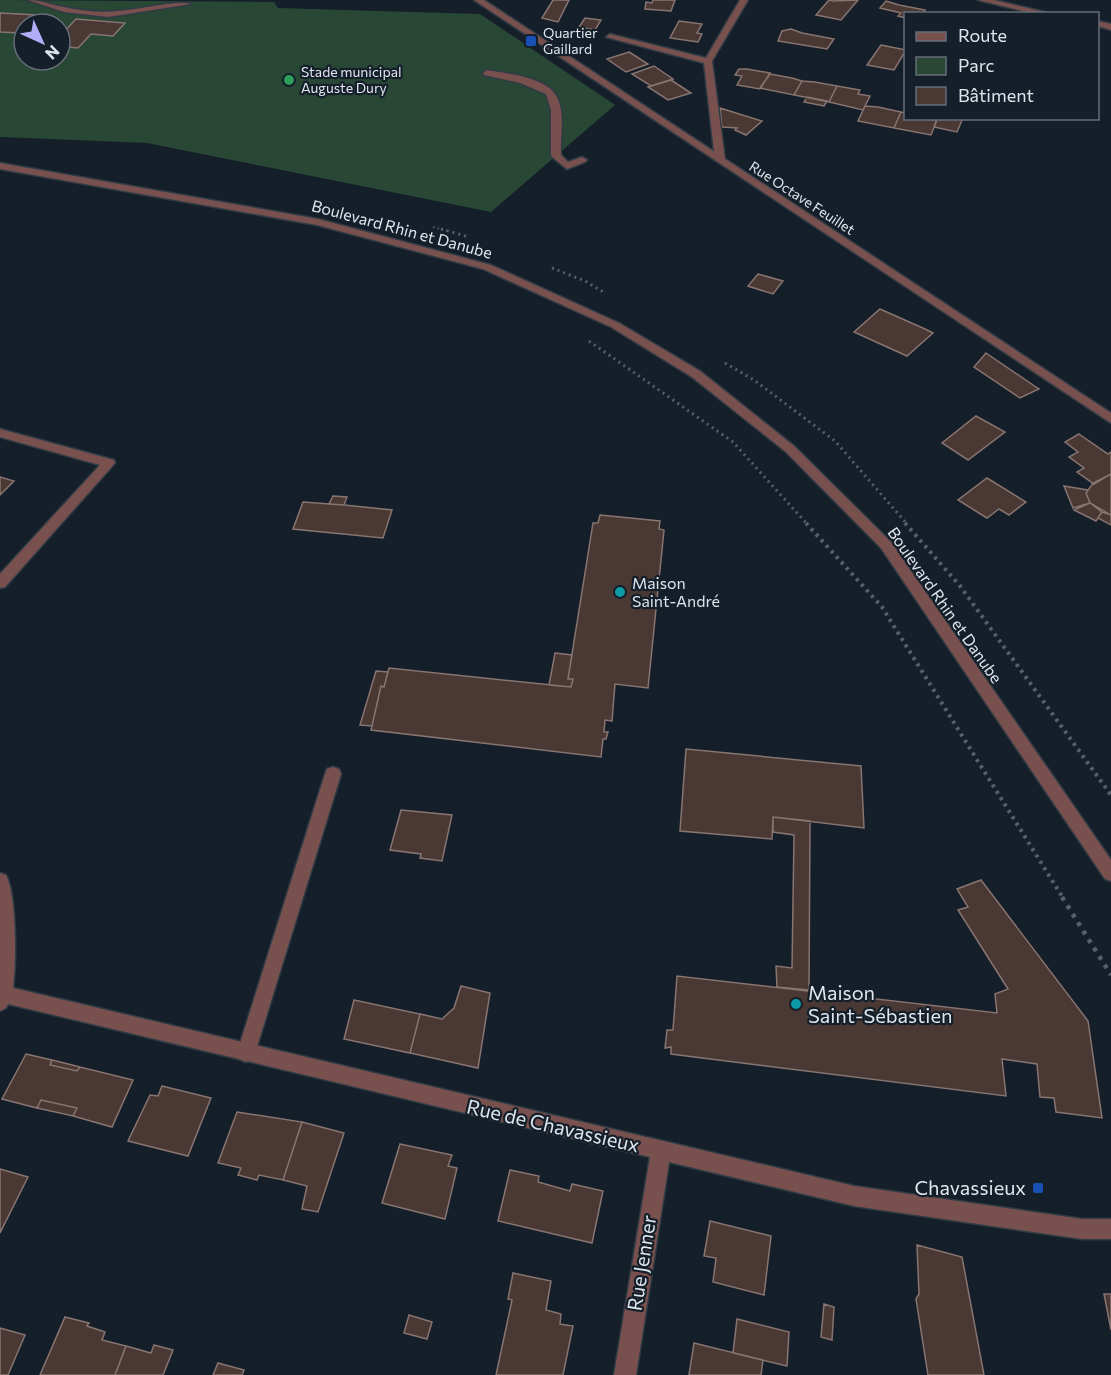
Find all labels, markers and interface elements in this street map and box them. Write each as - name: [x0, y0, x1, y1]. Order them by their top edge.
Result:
- north arrow: [12, 12, 72, 72]
- legend: [904, 12, 1099, 120]
- place label: Quartier Gaillard: [543, 24, 598, 57]
- text: Route: [958, 24, 1007, 46]
- marker: Quartier Gaillard: [524, 34, 538, 48]
- text: N: [42, 42, 64, 64]
- text: Parc: [958, 54, 995, 76]
- place label: Stade municipal Auguste Dury: [301, 63, 402, 96]
- marker: Stade municipal Auguste Dury: [282, 73, 296, 87]
- text: Bâtiment: [958, 84, 1034, 106]
- street label: Rue Octave Feuillet: [746, 157, 858, 238]
- street label: Boulevard Rhin et Danube: [310, 195, 495, 262]
- street label: Boulevard Rhin et Danube: [884, 523, 1007, 686]
- place label: Maison Saint-André: [632, 573, 720, 610]
- marker: Maison Saint-André: [613, 585, 627, 599]
- place label: Maison Saint-Sébastien: [808, 980, 952, 1027]
- marker: Maison Saint-Sébastien: [789, 997, 803, 1011]
- street label: Rue de Chavassieux: [465, 1093, 642, 1157]
- place label: Chavassieux: [914, 1175, 1026, 1199]
- marker: Chavassieux: [1031, 1181, 1045, 1195]
- street label: Rue Jenner: [622, 1213, 660, 1312]

